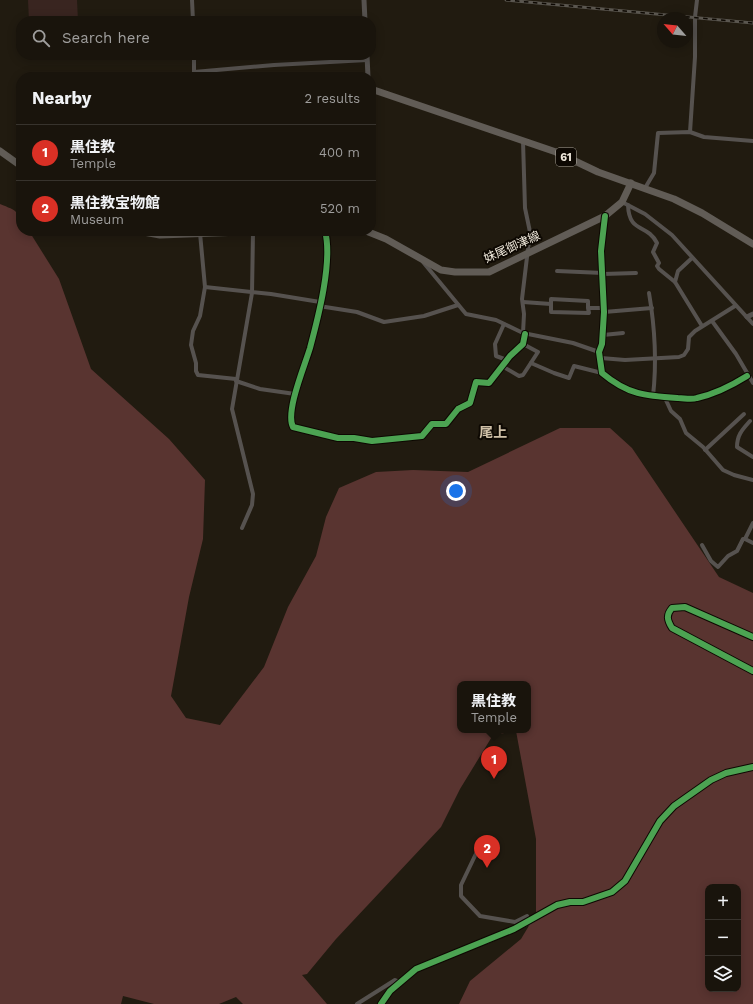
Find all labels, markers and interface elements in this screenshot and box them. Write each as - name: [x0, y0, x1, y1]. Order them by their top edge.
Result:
- north arrow: [657, 12, 693, 48]
- search box: [16, 16, 376, 60]
- icon: search: [30, 27, 52, 49]
- text: Search here: [62, 29, 150, 47]
- text: Nearby: [32, 88, 91, 108]
- text: 2 results: [305, 91, 360, 106]
- text: 黒住教: [70, 138, 115, 156]
- text: 1: [42, 145, 48, 160]
- text: 400 m: [319, 145, 360, 160]
- road number: 61: [556, 148, 576, 166]
- text: Temple: [70, 156, 116, 171]
- text: 黒住教宝物館: [70, 194, 160, 212]
- text: 2: [41, 201, 49, 216]
- text: 520 m: [320, 201, 360, 216]
- text: Museum: [70, 212, 124, 227]
- street label: 妹尾御津線: [482, 228, 542, 266]
- district label: 尾上: [479, 424, 507, 440]
- your location: [446, 481, 466, 501]
- popup: [457, 681, 531, 733]
- text: 黒住教: [471, 692, 516, 710]
- text: Temple: [471, 710, 517, 725]
- pin: 1: [481, 746, 507, 779]
- pin: 2: [474, 835, 500, 868]
- map controls: [705, 884, 741, 992]
- button: +: [705, 884, 741, 920]
- button: −: [705, 920, 741, 956]
- button: layers: [705, 956, 741, 992]

